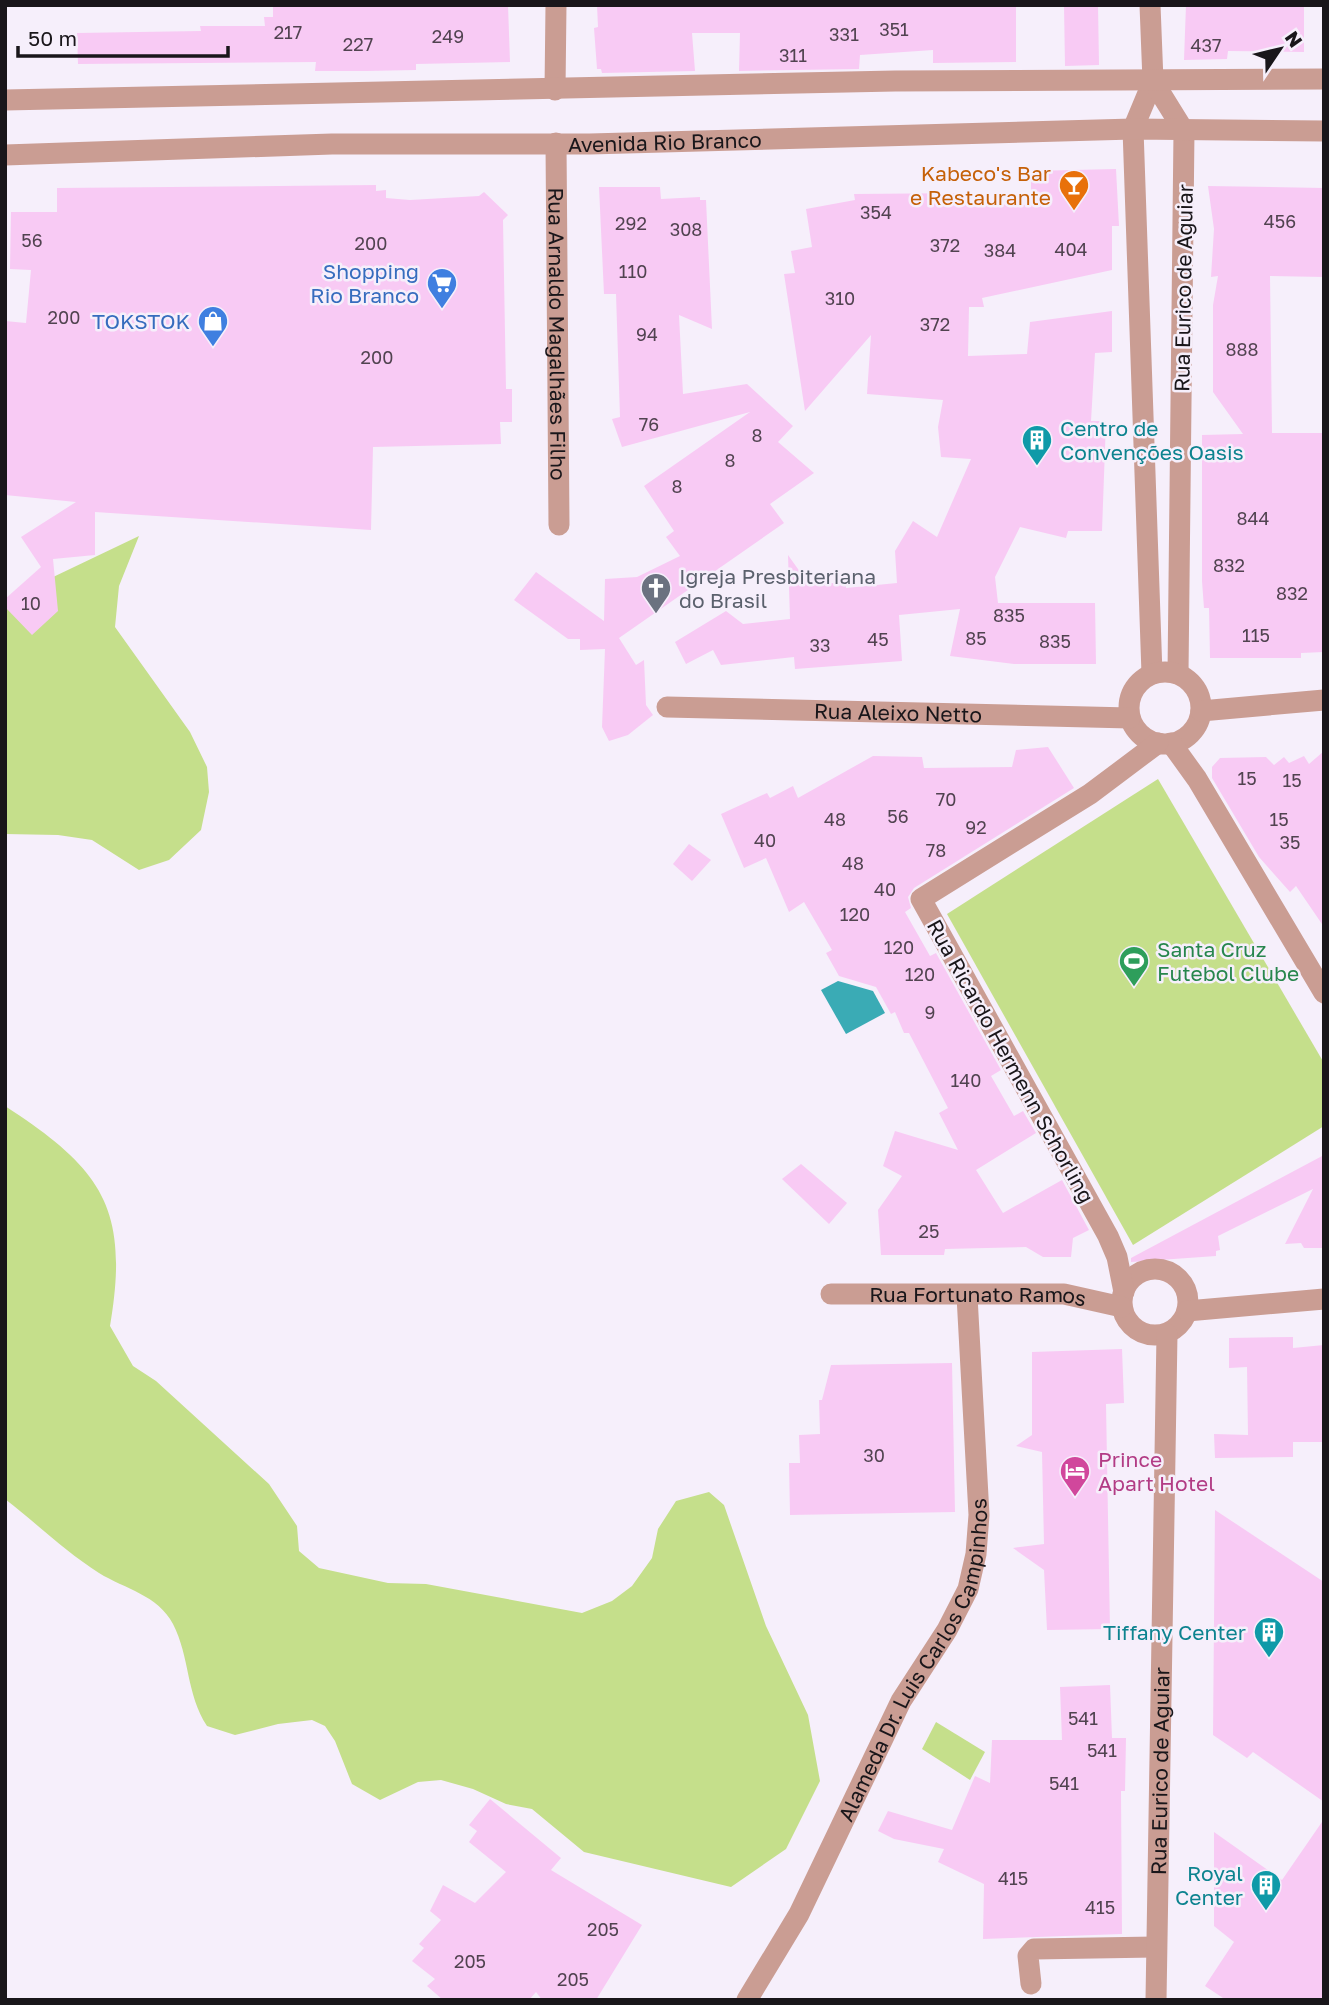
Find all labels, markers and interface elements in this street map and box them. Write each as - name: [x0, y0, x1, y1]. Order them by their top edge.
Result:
- scale bar: [18, 14, 228, 58]
- north arrow: [1245, 14, 1315, 84]
- house number: 351: [879, 18, 909, 40]
- house number: 217: [274, 21, 302, 43]
- house number: 331: [829, 23, 859, 45]
- text: 50 m: [28, 25, 77, 51]
- house number: 249: [432, 25, 464, 47]
- text: N: [1281, 26, 1308, 51]
- house number: 227: [343, 33, 373, 55]
- house number: 437: [1190, 34, 1222, 56]
- house number: 311: [779, 44, 807, 66]
- street label: Avenida Rio Branco: [568, 126, 762, 157]
- place label: Kabeco's Bar e Restaurante: [910, 160, 1051, 210]
- bar icon: Kabeco's Bar e Restaurante: [1057, 168, 1091, 212]
- street label: Rua Eurico de Aguiar: [1168, 184, 1198, 392]
- street label: Rua Arnaldo Magalhães Filho: [543, 187, 572, 481]
- house number: 354: [860, 201, 892, 223]
- house number: 456: [1264, 210, 1296, 232]
- house number: 292: [615, 212, 647, 234]
- house number: 308: [670, 218, 702, 240]
- house number: 56: [21, 229, 43, 251]
- house number: 200: [355, 232, 387, 254]
- house number: 372: [930, 234, 960, 256]
- house number: 404: [1054, 238, 1088, 260]
- house number: 384: [984, 239, 1016, 261]
- place label: Shopping Rio Branco: [310, 258, 419, 308]
- house number: 110: [619, 260, 647, 282]
- supermarket icon: Shopping Rio Branco: [425, 266, 459, 310]
- house number: 310: [825, 287, 855, 309]
- shop icon: TOKSTOK: [196, 304, 230, 348]
- house number: 200: [48, 306, 80, 328]
- place label: TOKSTOK: [92, 308, 190, 334]
- house number: 372: [920, 313, 950, 335]
- house number: 94: [636, 323, 658, 345]
- house number: 888: [1226, 338, 1258, 360]
- house number: 200: [361, 346, 393, 368]
- house number: 76: [639, 413, 659, 435]
- place label: Centro de Convenções Oasis: [1060, 415, 1244, 465]
- building icon: Centro de Convenções Oasis: [1020, 423, 1054, 467]
- house number: 8: [752, 424, 762, 446]
- house number: 8: [725, 449, 735, 471]
- house number: 8: [672, 475, 682, 497]
- house number: 844: [1237, 507, 1269, 529]
- house number: 832: [1213, 554, 1245, 576]
- place label: Igreja Presbiteriana do Brasil: [679, 563, 876, 613]
- church icon: Igreja Presbiteriana do Brasil: [639, 571, 673, 615]
- house number: 832: [1276, 582, 1308, 604]
- house number: 10: [21, 592, 41, 614]
- house number: 835: [993, 604, 1025, 626]
- house number: 115: [1242, 624, 1270, 646]
- house number: 85: [965, 627, 987, 649]
- house number: 45: [867, 628, 889, 650]
- house number: 835: [1039, 630, 1071, 652]
- house number: 33: [809, 634, 831, 656]
- street label: Rua Aleixo Netto: [814, 697, 982, 727]
- house number: 15: [1237, 767, 1257, 789]
- house number: 15: [1282, 769, 1302, 791]
- house number: 70: [936, 788, 956, 810]
- house number: 56: [887, 805, 909, 827]
- house number: 48: [824, 808, 846, 830]
- house number: 15: [1269, 808, 1289, 830]
- house number: 92: [965, 816, 987, 838]
- house number: 40: [754, 829, 776, 851]
- house number: 35: [1280, 831, 1300, 853]
- house number: 78: [926, 839, 946, 861]
- house number: 48: [842, 852, 864, 874]
- house number: 40: [874, 878, 896, 900]
- house number: 120: [840, 903, 870, 925]
- street label: Rua Ricardo Hermenn Schorling: [922, 914, 1100, 1208]
- house number: 120: [884, 936, 914, 958]
- place label: Santa Cruz Futebol Clube: [1157, 936, 1299, 986]
- sports icon: Santa Cruz Futebol Clube: [1117, 944, 1151, 988]
- house number: 120: [905, 963, 935, 985]
- house number: 9: [925, 1001, 935, 1023]
- house number: 140: [951, 1069, 981, 1091]
- house number: 25: [919, 1220, 939, 1242]
- street label: Rua Fortunato Ramos: [869, 1281, 1089, 1312]
- house number: 30: [863, 1444, 885, 1466]
- place label: Prince Apart Hotel: [1098, 1446, 1215, 1496]
- hotel icon: Prince Apart Hotel: [1058, 1454, 1092, 1498]
- street label: Alameda Dr. Luis Carlos Campinhos: [832, 1498, 992, 1825]
- building icon: Tiffany Center: [1252, 1615, 1286, 1659]
- place label: Tiffany Center: [1103, 1619, 1246, 1645]
- street label: Rua Eurico de Aguiar: [1145, 1667, 1174, 1875]
- house number: 541: [1068, 1707, 1098, 1729]
- house number: 541: [1087, 1739, 1117, 1761]
- house number: 541: [1049, 1772, 1079, 1794]
- place label: Royal Center: [1175, 1860, 1243, 1910]
- house number: 415: [998, 1867, 1028, 1889]
- building icon: Royal Center: [1249, 1868, 1283, 1912]
- house number: 415: [1085, 1896, 1115, 1918]
- house number: 205: [587, 1918, 619, 1940]
- house number: 205: [454, 1950, 486, 1972]
- house number: 205: [557, 1968, 589, 1990]

